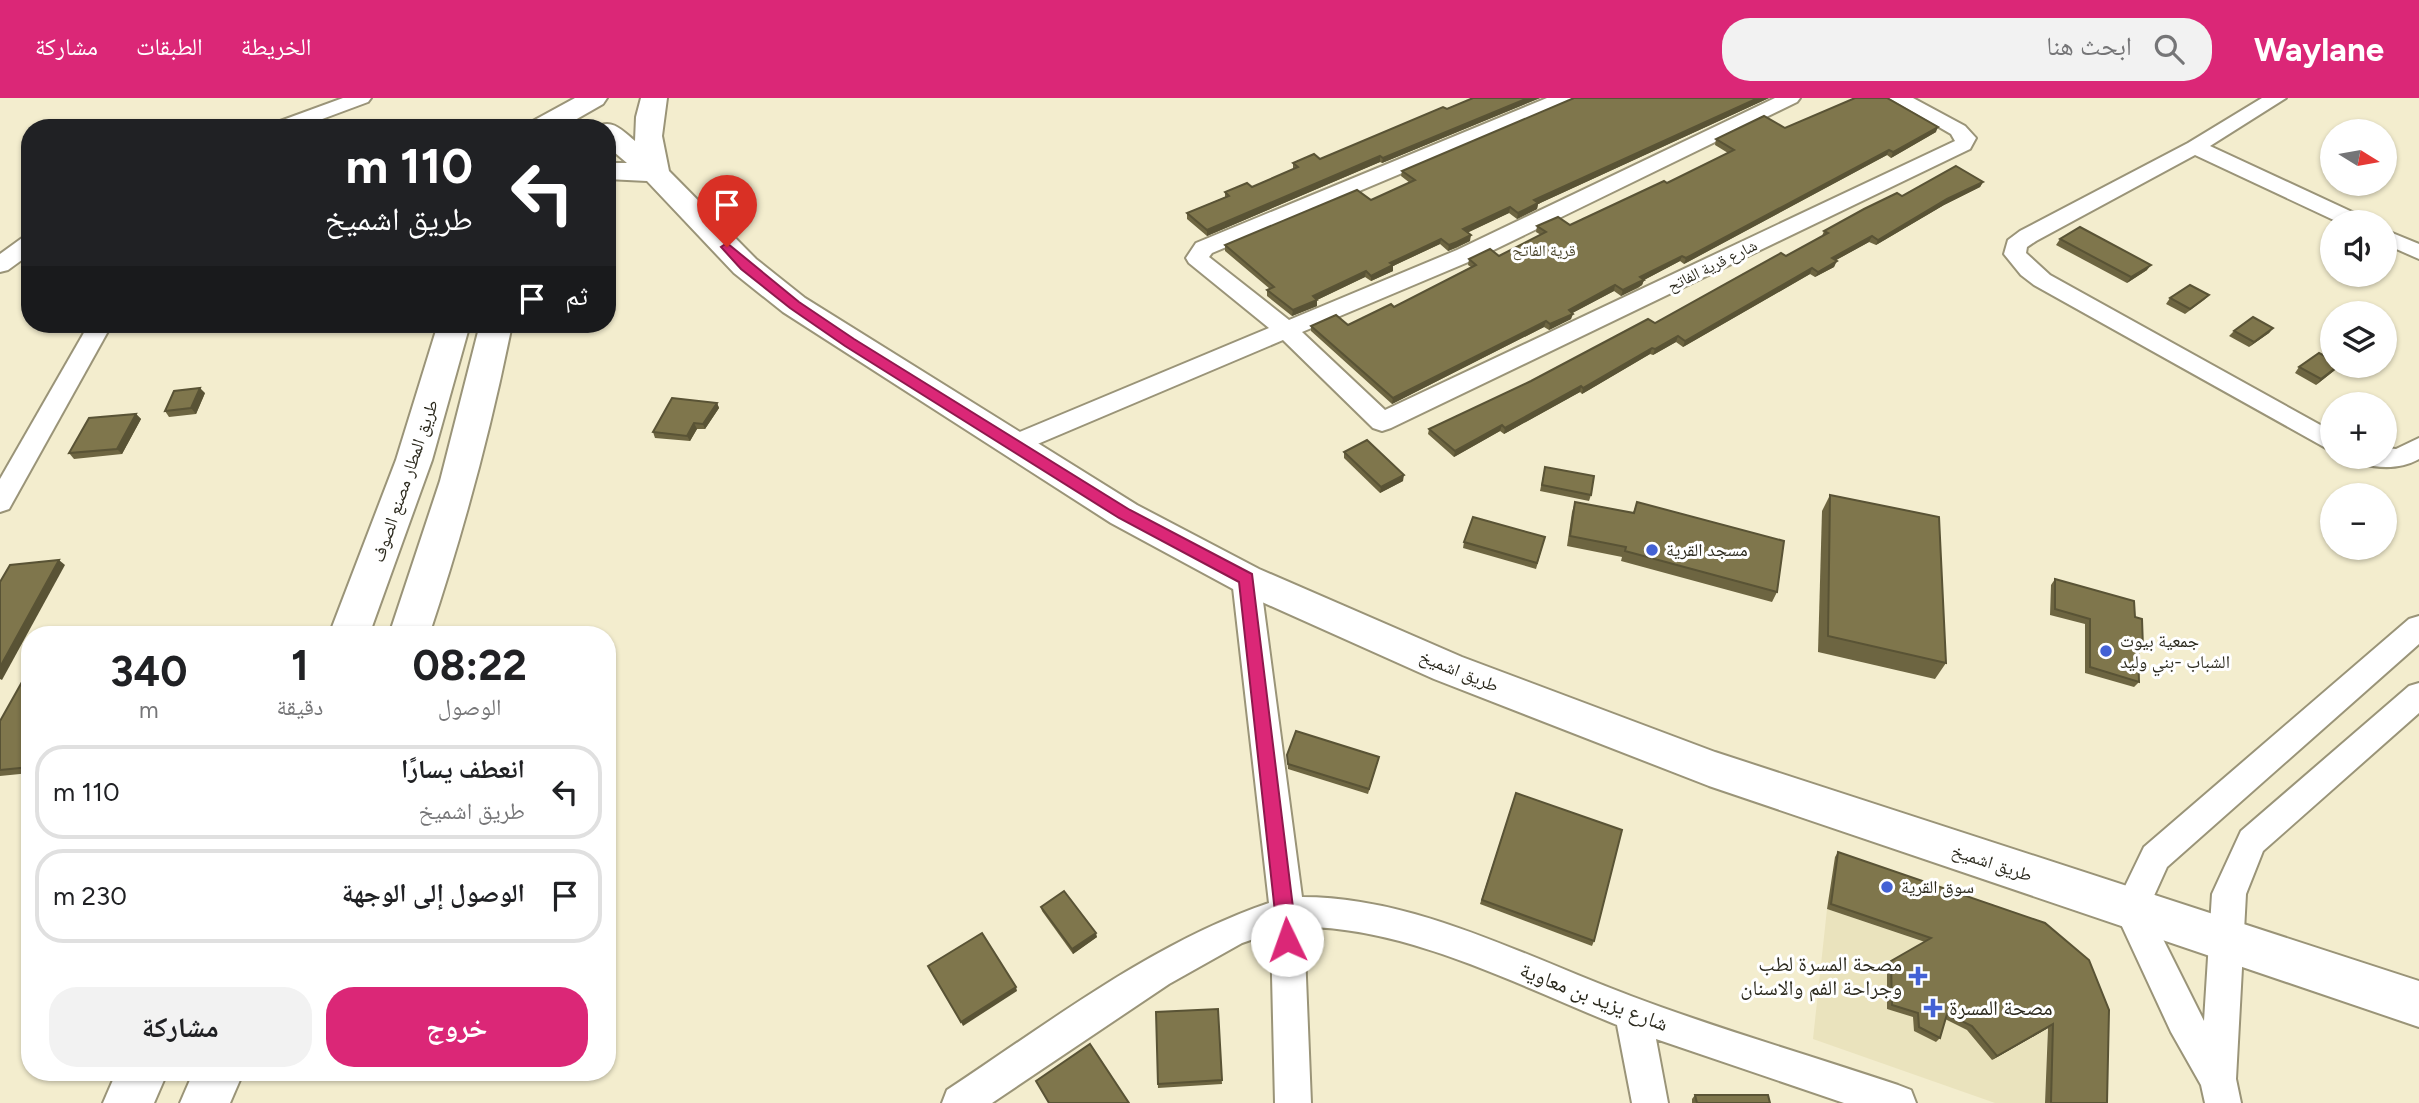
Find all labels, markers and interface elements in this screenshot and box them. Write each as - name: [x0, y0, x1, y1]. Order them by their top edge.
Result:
- search box: [1722, 18, 2212, 81]
- text: ابحث هنا: [2046, 30, 2132, 62]
- icon: search: [2150, 30, 2188, 68]
- text: Waylane: [2254, 30, 2384, 69]
- text: مشاركة: [35, 32, 98, 61]
- text: الطبقات: [136, 32, 203, 61]
- text: الخريطة: [241, 32, 311, 61]
- north arrow: [2320, 119, 2398, 196]
- map controls: [2320, 119, 2397, 560]
- text: 110 m: [345, 136, 473, 195]
- icon: left: [497, 147, 588, 238]
- pin: [697, 175, 757, 247]
- icon: arrive: [708, 186, 746, 224]
- text: طريق اشميخ: [325, 200, 473, 238]
- button: sound: [2320, 210, 2397, 287]
- street label: شارع قرية الفاتح: [1664, 235, 1761, 296]
- district label: قرية الفاتح: [1512, 241, 1576, 261]
- icon: arrive: [513, 280, 551, 318]
- text: ثم: [565, 280, 588, 312]
- button: layers: [2320, 301, 2397, 378]
- button: +: [2320, 392, 2397, 469]
- street label: طريق المطار مصنع الصوف: [367, 397, 444, 565]
- button: −: [2320, 483, 2397, 560]
- place label: مسجد القرية: [1666, 539, 1748, 561]
- marker: مسجد القرية: [1644, 542, 1660, 558]
- place label: جمعية بيوت الشباب -بني وليد: [2120, 630, 2230, 677]
- text: 1: [291, 640, 309, 691]
- text: 08:22: [413, 640, 527, 691]
- marker: جمعية بيوت الشباب -بني وليد: [2098, 643, 2114, 659]
- street label: طريق اشميخ: [1416, 645, 1502, 698]
- text: 340: [110, 646, 187, 697]
- text: دقيقة: [277, 693, 323, 721]
- text: الوصول: [438, 693, 502, 721]
- text: m: [139, 696, 159, 724]
- text: انعطف يسارًا: [401, 753, 525, 785]
- icon: left: [546, 773, 584, 811]
- text: 110 m: [53, 776, 120, 808]
- text: طريق اشميخ: [418, 797, 525, 825]
- street label: طريق اشميخ: [1949, 840, 2035, 887]
- place label: سوق القرية: [1901, 876, 1974, 898]
- text: الوصول إلى الوجهة: [342, 877, 525, 909]
- icon: arrive: [546, 877, 584, 915]
- marker: سوق القرية: [1879, 879, 1895, 895]
- text: 230 m: [53, 880, 127, 912]
- position arrow: [1250, 903, 1324, 977]
- place label: مصحة المسرة لطب وجراحة الفم والاسنان: [1740, 951, 1902, 1002]
- street label: شارع يزيد بن معاوية: [1516, 957, 1672, 1037]
- marker: مصحة المسرة لطب وجراحة الفم والاسنان: [1908, 966, 1928, 986]
- button: مشاركة: [49, 987, 312, 1067]
- button: خروج: [326, 987, 588, 1067]
- place label: مصحة المسرة: [1949, 995, 2053, 1020]
- marker: مصحة المسرة: [1923, 998, 1943, 1018]

